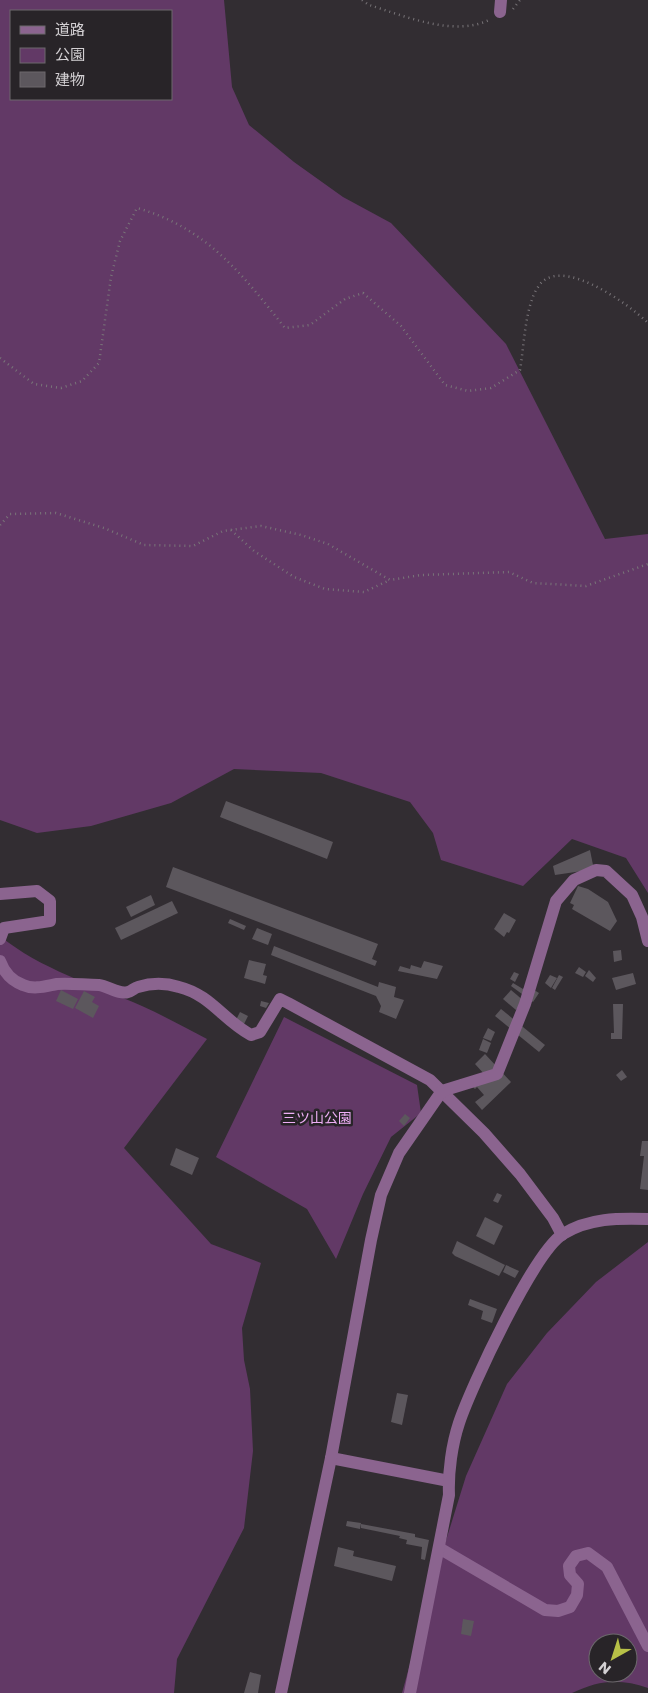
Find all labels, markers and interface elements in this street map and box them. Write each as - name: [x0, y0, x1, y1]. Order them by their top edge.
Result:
- legend: [10, 10, 172, 100]
- text: 道路: [55, 19, 85, 40]
- text: 公園: [55, 44, 85, 65]
- text: 建物: [55, 69, 85, 90]
- park label: 三ツ山公園: [282, 1108, 352, 1128]
- north arrow: [588, 1633, 638, 1683]
- text: N: [594, 1657, 615, 1679]

